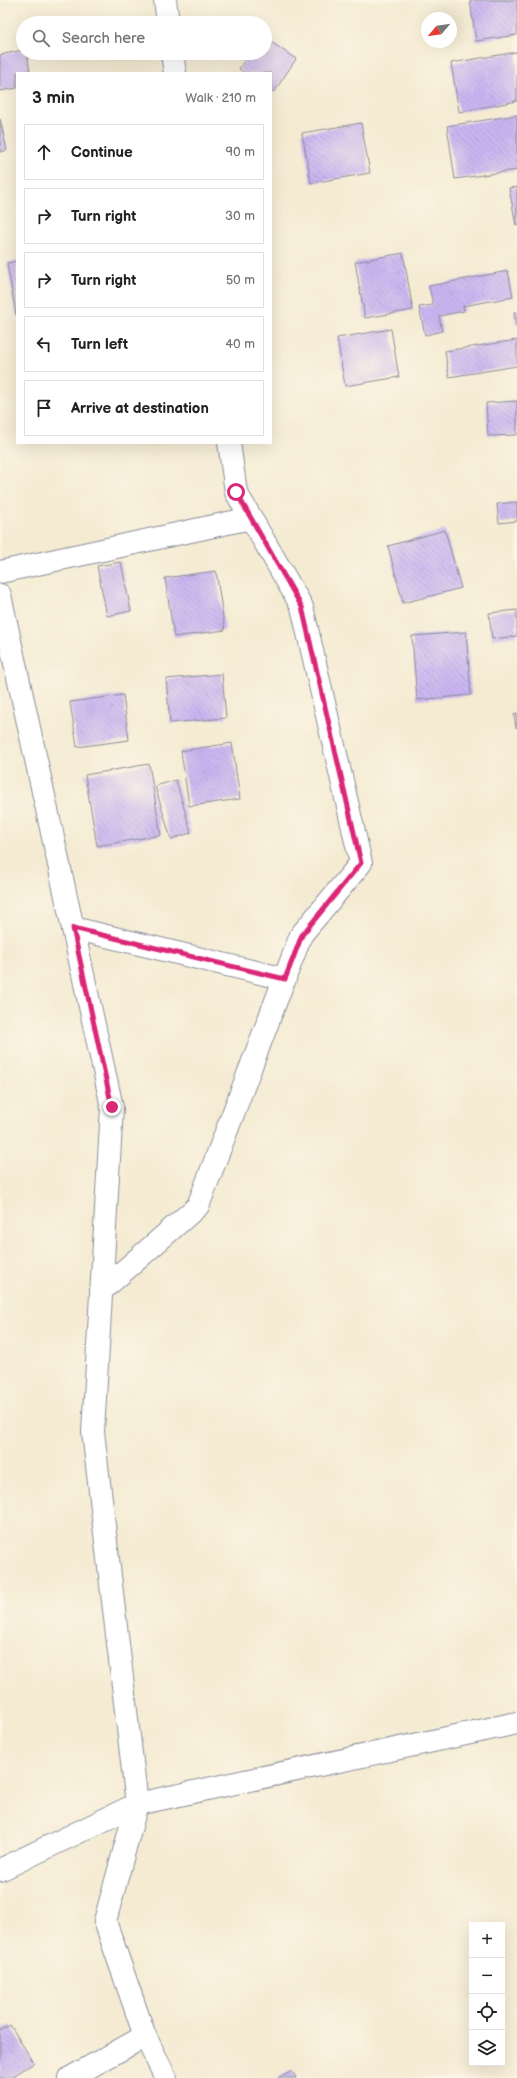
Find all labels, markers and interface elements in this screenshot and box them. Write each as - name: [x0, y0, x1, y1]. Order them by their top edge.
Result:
- north arrow: [421, 12, 457, 48]
- search box: [16, 16, 272, 60]
- icon: search: [30, 27, 52, 49]
- text: Search here: [62, 29, 145, 48]
- text: 3 min: [32, 88, 75, 108]
- text: Walk · 210 m: [185, 90, 256, 106]
- icon: ahead: [33, 141, 55, 163]
- text: Continue: [71, 143, 133, 162]
- text: 90 m: [226, 144, 255, 160]
- icon: right: [33, 205, 55, 227]
- text: Turn right: [71, 207, 136, 226]
- text: 30 m: [225, 208, 255, 224]
- icon: right: [33, 269, 55, 291]
- text: Turn right: [71, 271, 136, 290]
- text: 50 m: [226, 272, 255, 288]
- icon: left: [33, 333, 55, 355]
- text: Turn left: [71, 335, 128, 354]
- text: 40 m: [225, 336, 255, 352]
- icon: arrive: [33, 397, 55, 419]
- text: Arrive at destination: [71, 399, 209, 418]
- route start: [227, 483, 245, 501]
- route end: [103, 1098, 121, 1116]
- map controls: [469, 1922, 505, 2066]
- button: +: [469, 1922, 505, 1958]
- button: −: [469, 1958, 505, 1994]
- button: locate: [469, 1994, 505, 2030]
- button: layers: [469, 2030, 505, 2066]

